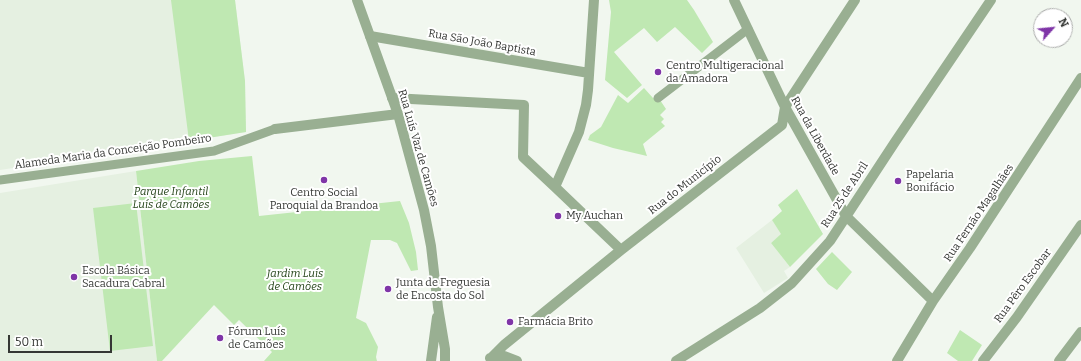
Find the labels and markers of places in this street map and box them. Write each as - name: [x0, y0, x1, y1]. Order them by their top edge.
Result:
- place label: Centro Multigeracional da Amadora: [666, 59, 784, 85]
- marker: Centro Multigeracional da Amadora: [653, 67, 663, 77]
- place label: Papelaria Bonifácio: [906, 168, 954, 194]
- marker: Centro Social Paroquial da Brandoa: [319, 175, 329, 185]
- marker: Papelaria Bonifácio: [893, 176, 903, 186]
- place label: Centro Social Paroquial da Brandoa: [270, 186, 378, 212]
- place label: My Auchan: [566, 209, 623, 223]
- marker: My Auchan: [553, 211, 563, 221]
- place label: Escola Básica Sacadura Cabral: [82, 264, 165, 290]
- marker: Escola Básica Sacadura Cabral: [69, 272, 79, 282]
- place label: Junta de Freguesia de Encosta do Sol: [396, 276, 490, 302]
- marker: Junta de Freguesia de Encosta do Sol: [383, 284, 393, 294]
- place label: Farmácia Brito: [518, 315, 593, 329]
- marker: Farmácia Brito: [505, 317, 515, 327]
- place label: Fórum Luís de Camões: [228, 325, 286, 351]
- marker: Fórum Luís de Camões: [215, 333, 225, 343]

